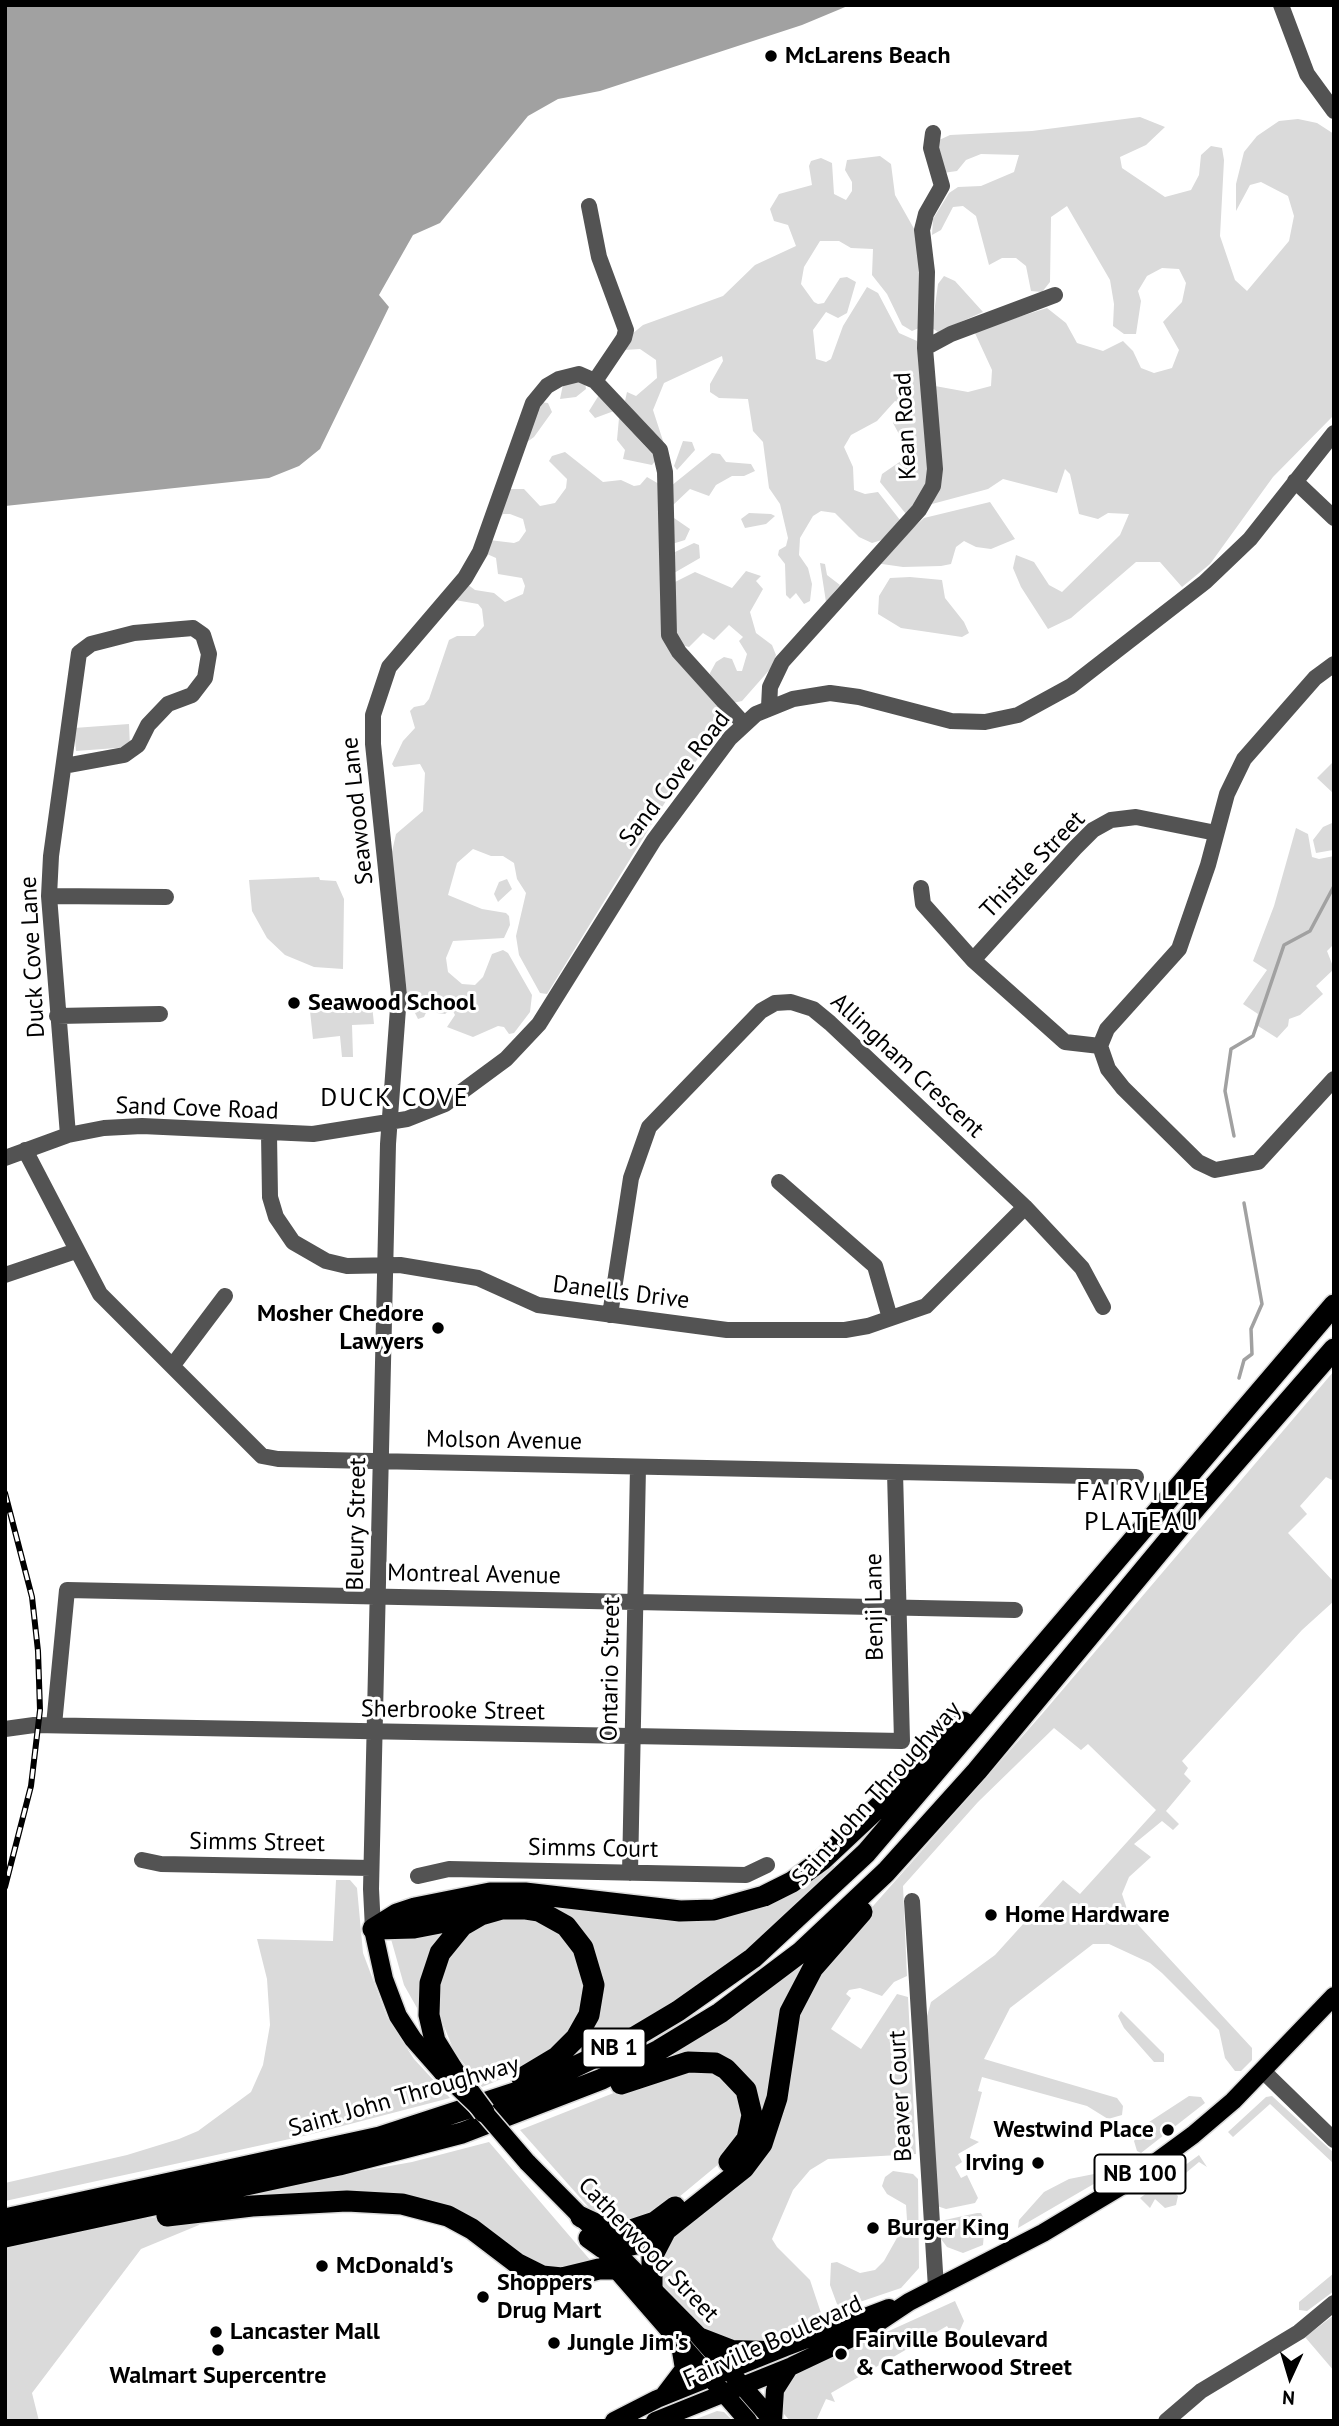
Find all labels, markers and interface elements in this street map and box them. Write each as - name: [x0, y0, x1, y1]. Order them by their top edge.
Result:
- place label: McLarens Beach: [785, 42, 950, 70]
- marker: McLarens Beach: [763, 48, 779, 64]
- street label: Kean Road: [889, 371, 923, 481]
- street label: Sand Cove Road: [613, 706, 737, 852]
- street label: Seawood Lane: [336, 736, 380, 886]
- street label: Thistle Street: [975, 805, 1091, 925]
- street label: Duck Cove Lane: [14, 875, 52, 1039]
- street label: Allingham Crescent: [824, 988, 990, 1144]
- place label: Seawood School: [308, 989, 476, 1017]
- marker: Seawood School: [286, 995, 302, 1011]
- district label: DUCK COVE: [321, 1083, 469, 1115]
- street label: Sand Cove Road: [115, 1092, 279, 1126]
- street label: Danells Drive: [551, 1270, 691, 1316]
- place label: Mosher Chedore Lawyers: [257, 1300, 424, 1356]
- marker: Mosher Chedore Lawyers: [430, 1320, 446, 1336]
- street label: Molson Avenue: [426, 1425, 582, 1457]
- street label: Bleury Street: [341, 1457, 373, 1591]
- district label: FAIRVILLE PLATEAU: [1077, 1477, 1207, 1538]
- street label: Benji Lane: [860, 1553, 890, 1661]
- street label: Montreal Avenue: [387, 1559, 561, 1591]
- street label: Ontario Street: [595, 1596, 627, 1742]
- street label: Sherbrooke Street: [361, 1695, 545, 1727]
- street label: Saint John Throughway: [787, 1696, 967, 1892]
- street label: Simms Street: [189, 1827, 325, 1859]
- street label: Simms Court: [528, 1833, 658, 1865]
- place label: Home Hardware: [1005, 1901, 1170, 1929]
- marker: Home Hardware: [983, 1907, 999, 1923]
- road number: NB 1: [582, 2028, 646, 2068]
- street label: Beaver Court: [883, 2029, 919, 2163]
- street label: Saint John Throughway: [285, 2050, 523, 2144]
- place label: Westwind Place: [994, 2116, 1154, 2144]
- marker: Westwind Place: [1160, 2122, 1176, 2138]
- place label: Irving: [965, 2149, 1024, 2177]
- road number: NB 100: [1094, 2154, 1186, 2194]
- marker: Irving: [1030, 2155, 1046, 2171]
- street label: Catherwood Street: [571, 2171, 725, 2329]
- place label: Burger King: [887, 2214, 1009, 2242]
- marker: Burger King: [865, 2220, 881, 2236]
- place label: McDonald's: [336, 2252, 453, 2280]
- marker: McDonald's: [314, 2258, 330, 2274]
- place label: Shoppers Drug Mart: [497, 2269, 601, 2325]
- marker: Shoppers Drug Mart: [475, 2289, 491, 2305]
- street label: Fairville Boulevard: [679, 2290, 867, 2394]
- place label: Lancaster Mall: [230, 2318, 380, 2346]
- marker: Lancaster Mall: [208, 2324, 224, 2340]
- place label: Fairville Boulevard & Catherwood Street: [855, 2326, 1072, 2382]
- place label: Jungle Jim's: [568, 2329, 688, 2357]
- marker: Jungle Jim's: [546, 2335, 562, 2351]
- marker: Walmart Supercentre: [210, 2342, 226, 2358]
- north arrow: [1255, 2342, 1325, 2412]
- marker: Fairville Boulevard & Catherwood Street: [833, 2346, 849, 2362]
- place label: Walmart Supercentre: [110, 2362, 326, 2390]
- text: N: [1281, 2386, 1296, 2410]

